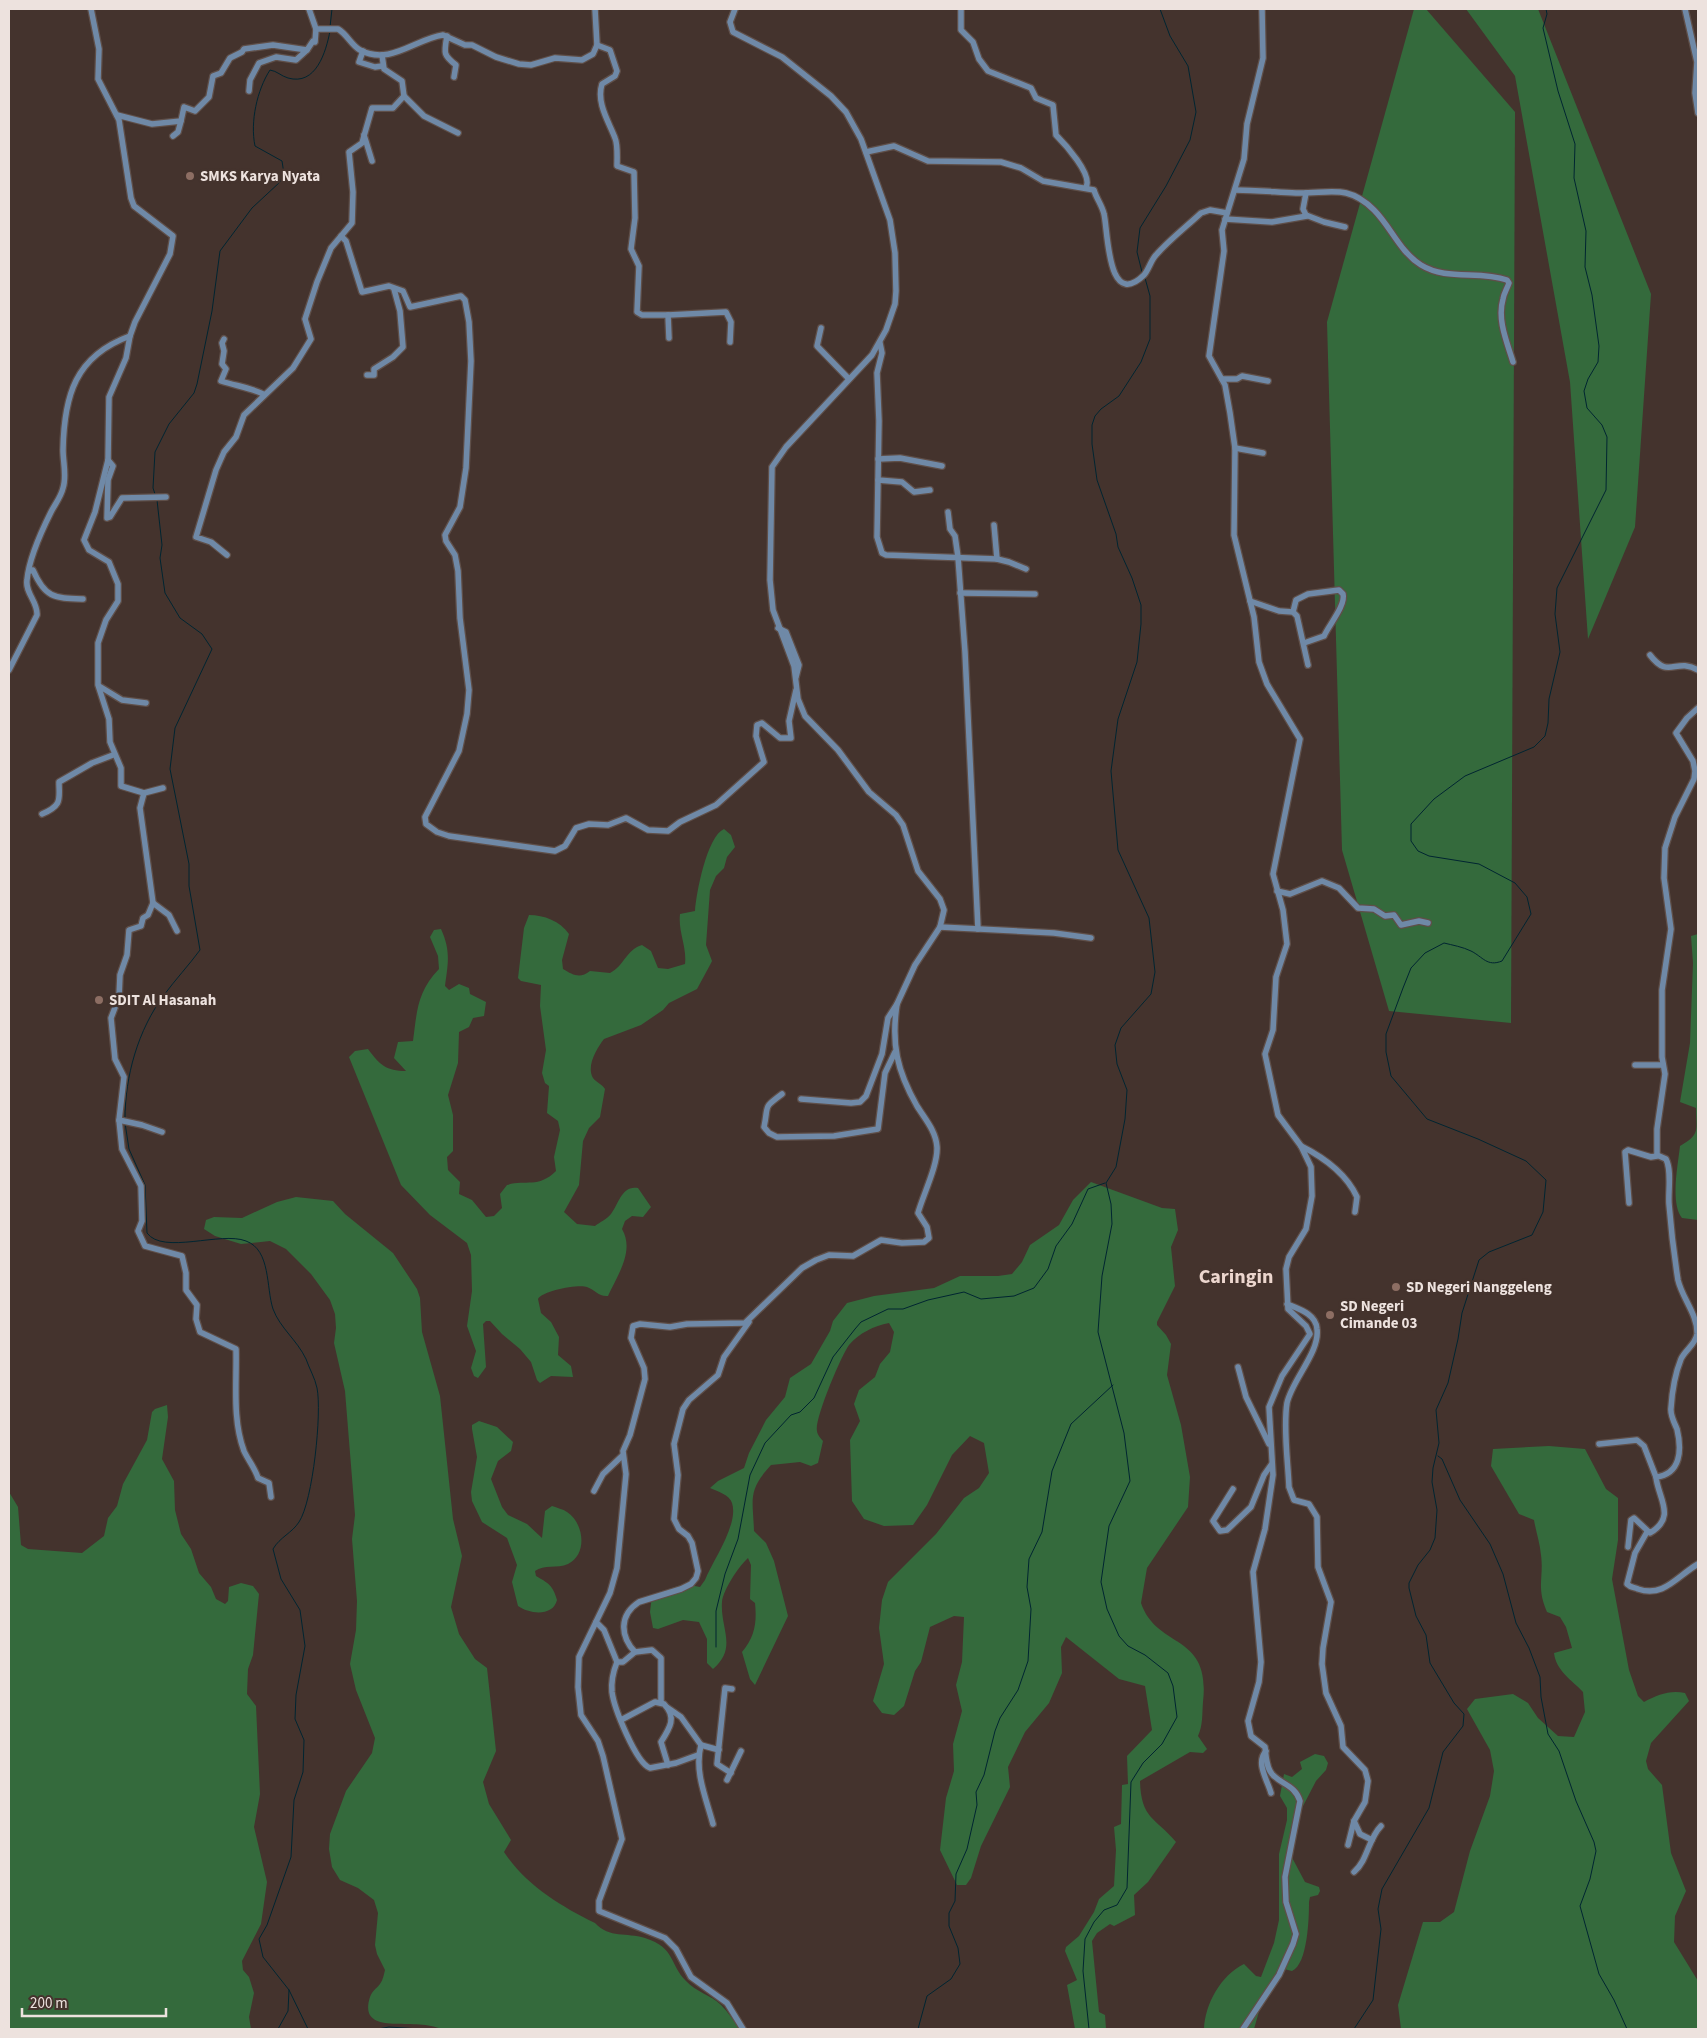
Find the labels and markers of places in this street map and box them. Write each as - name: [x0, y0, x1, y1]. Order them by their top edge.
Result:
- place label: SMKS Karya Nyata: [200, 166, 320, 187]
- marker: SMKS Karya Nyata: [184, 170, 196, 182]
- place label: SDIT Al Hasanah: [109, 990, 216, 1011]
- marker: SDIT Al Hasanah: [93, 994, 105, 1006]
- place label: SD Negeri Nanggeleng: [1406, 1277, 1552, 1298]
- marker: SD Negeri Nanggeleng: [1390, 1281, 1402, 1293]
- place label: SD Negeri Cimande 03: [1340, 1296, 1417, 1334]
- marker: SD Negeri Cimande 03: [1324, 1309, 1336, 1321]

